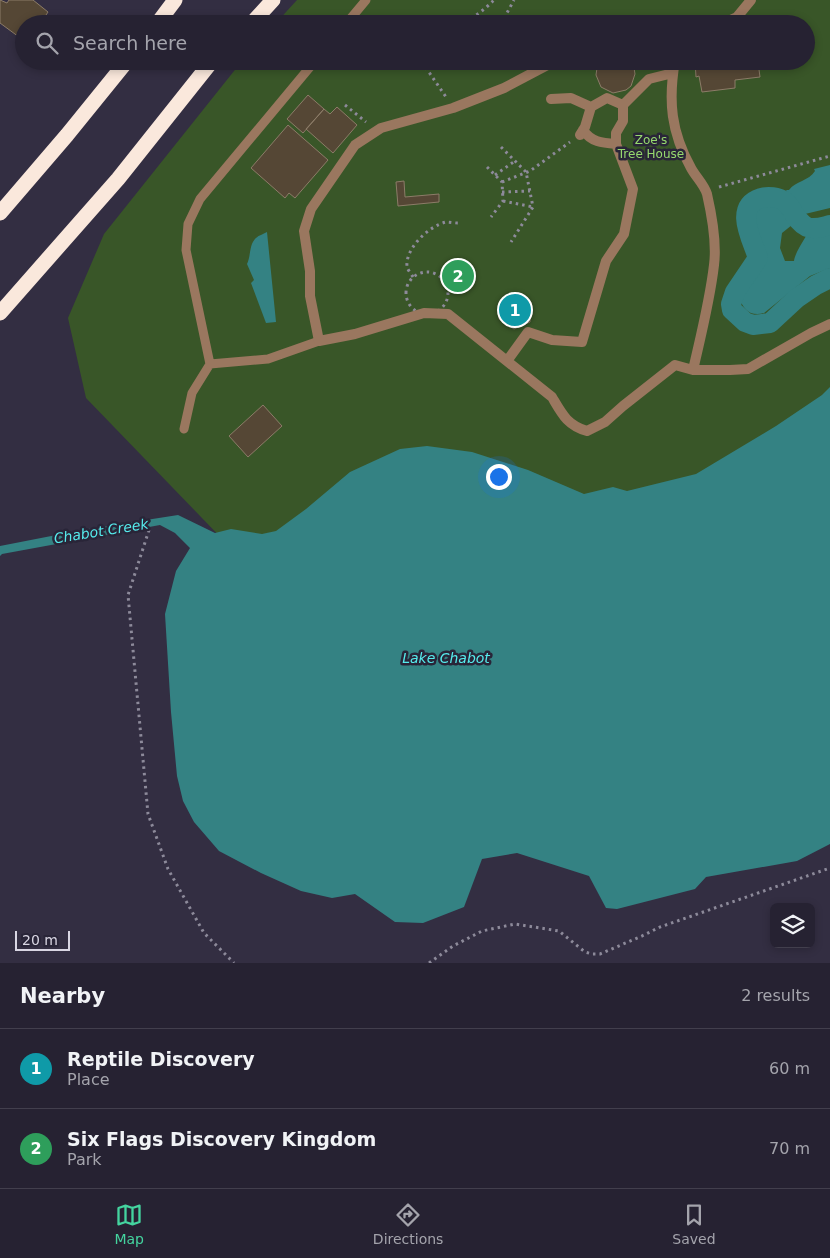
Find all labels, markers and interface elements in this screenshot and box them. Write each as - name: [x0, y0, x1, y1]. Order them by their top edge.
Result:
- search box: [15, 15, 815, 70]
- icon: search: [33, 29, 61, 57]
- text: Search here: [73, 32, 187, 54]
- park label: Zoe's Tree House: [617, 133, 684, 161]
- pin: 2: [442, 257, 474, 295]
- pin: 1: [499, 291, 531, 329]
- your location: [486, 464, 512, 490]
- water label: Chabot Creek: [53, 515, 150, 546]
- water label: Lake Chabot: [402, 650, 490, 666]
- map controls: [770, 903, 815, 948]
- button: layers: [770, 903, 815, 948]
- scale bar: [15, 928, 70, 951]
- text: 20 m: [22, 932, 58, 948]
- text: Nearby: [20, 984, 105, 1008]
- text: 2 results: [741, 986, 810, 1005]
- text: Reptile Discovery: [67, 1048, 255, 1070]
- text: 1: [30, 1059, 42, 1078]
- text: 60 m: [769, 1059, 810, 1078]
- text: Place: [67, 1070, 110, 1089]
- text: Six Flags Discovery Kingdom: [67, 1128, 376, 1150]
- text: 2: [30, 1139, 42, 1158]
- text: 70 m: [769, 1139, 810, 1158]
- text: Park: [67, 1150, 102, 1169]
- tab: Map: [114, 1201, 144, 1247]
- tab: Directions: [373, 1201, 443, 1247]
- tab: Saved: [672, 1201, 716, 1247]

